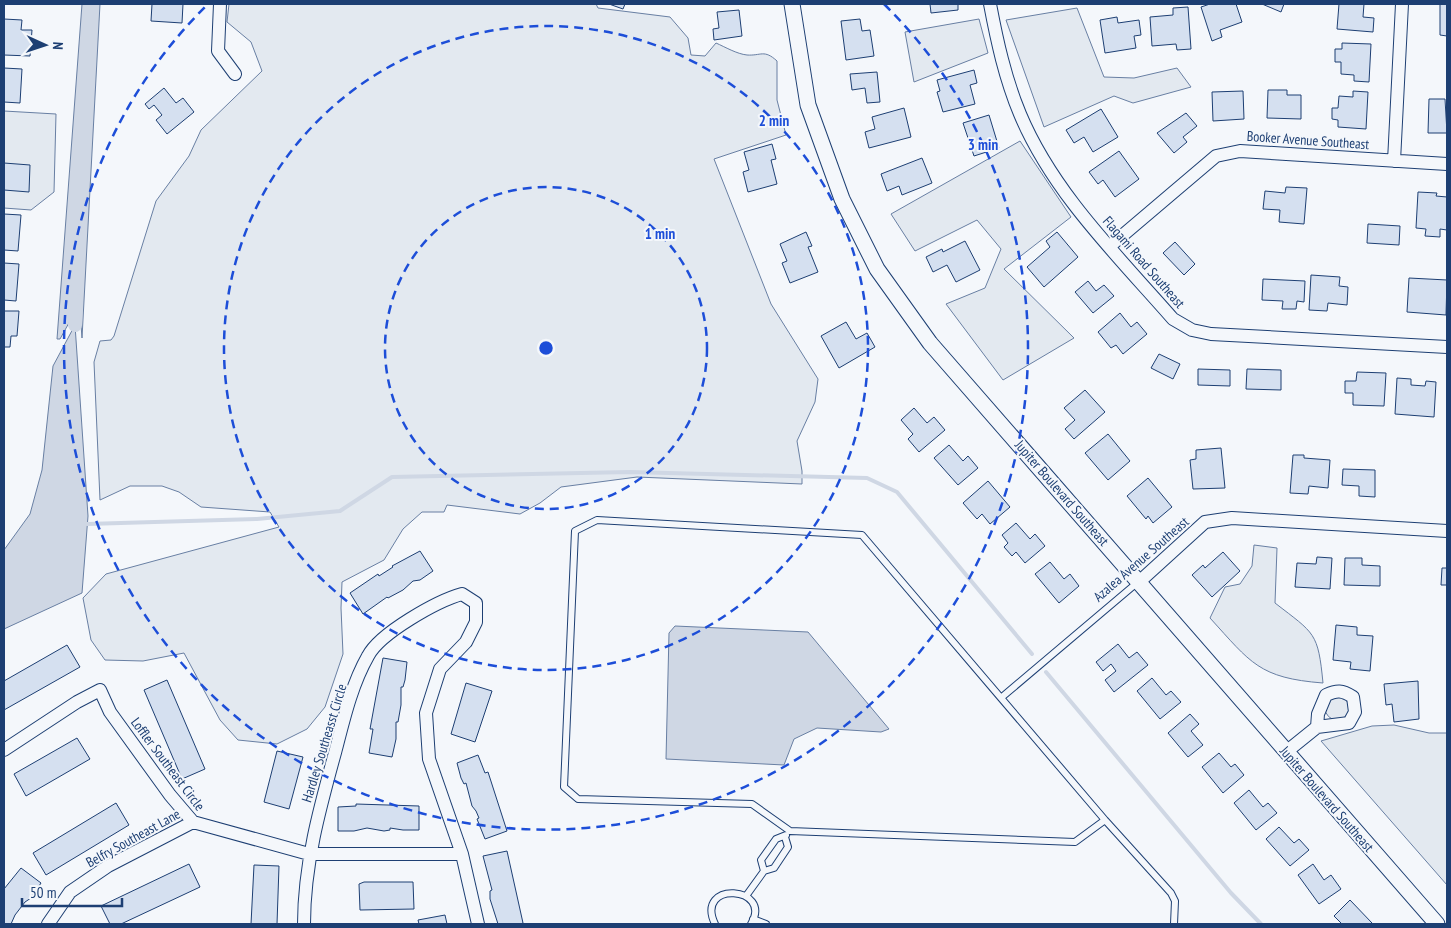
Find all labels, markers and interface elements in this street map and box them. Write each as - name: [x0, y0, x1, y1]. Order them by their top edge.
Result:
- north arrow: [20, 20, 70, 70]
- text: N: [49, 41, 67, 50]
- text: 2 min: [759, 111, 789, 130]
- street label: Booker Avenue Southeast: [1246, 127, 1370, 153]
- text: 3 min: [968, 135, 998, 154]
- street label: Flagami Road Southeast: [1099, 212, 1189, 312]
- text: 1 min: [645, 224, 675, 243]
- centre of rings: [537, 339, 555, 357]
- street label: Jupiter Boulevard Southeast: [1010, 436, 1113, 550]
- street label: Azalea Avenue Southeast: [1090, 513, 1193, 605]
- street label: Hardley Southeasst Circle: [297, 681, 351, 804]
- street label: Loffler Southeast Circle: [127, 714, 209, 814]
- street label: Jupiter Boulevard Southeast: [1275, 742, 1378, 856]
- street label: Belfry Southeast Lane: [83, 805, 184, 871]
- scale bar: [22, 876, 122, 908]
- text: 50 m: [30, 883, 56, 902]

